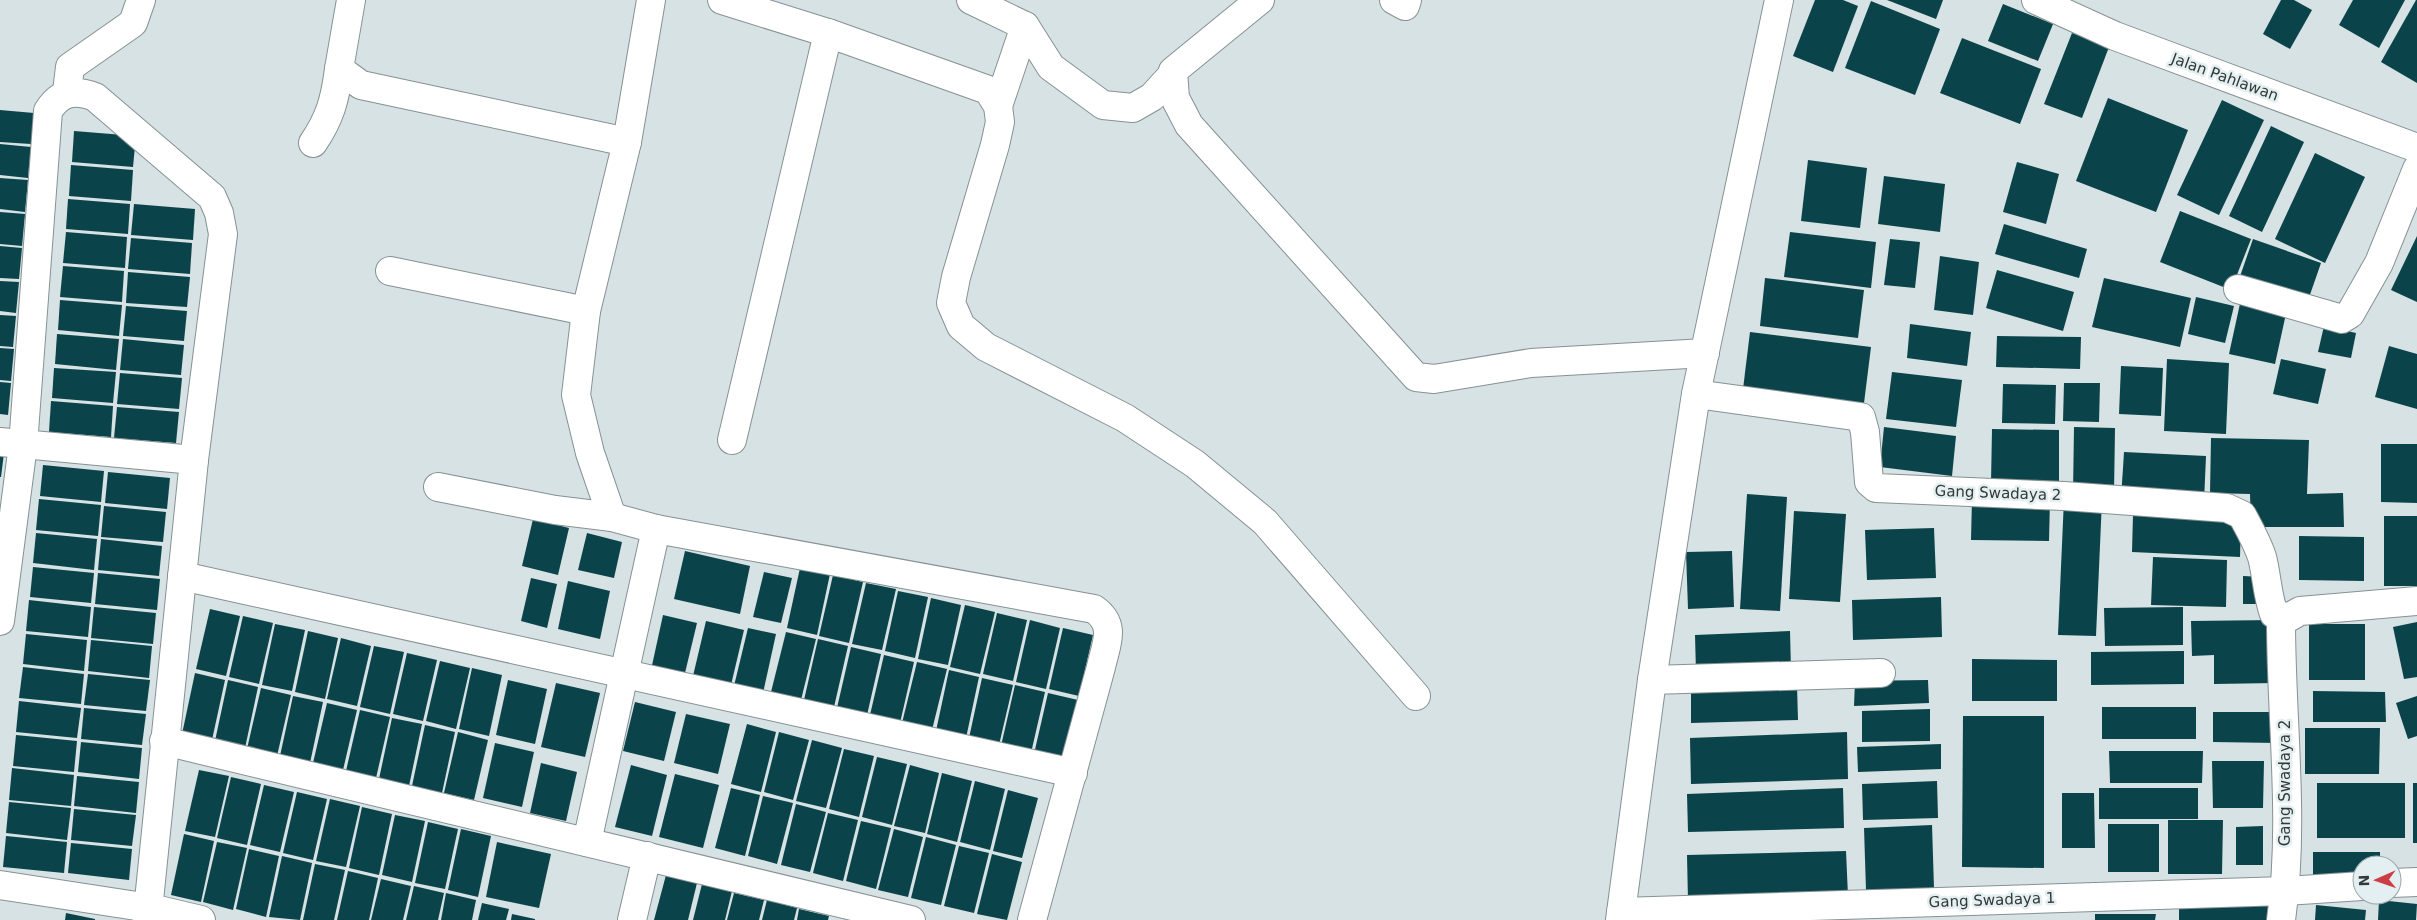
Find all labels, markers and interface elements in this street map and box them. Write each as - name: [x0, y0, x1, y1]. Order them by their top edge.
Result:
- street label: Jalan Pahlawan: [2168, 49, 2281, 105]
- street label: Gang Swadaya 2: [1934, 482, 2062, 504]
- street label: Gang Swadaya 2: [2276, 720, 2294, 846]
- north arrow: [2352, 855, 2402, 905]
- text: N: [2356, 874, 2372, 887]
- street label: Gang Swadaya 1: [1928, 889, 2056, 911]

